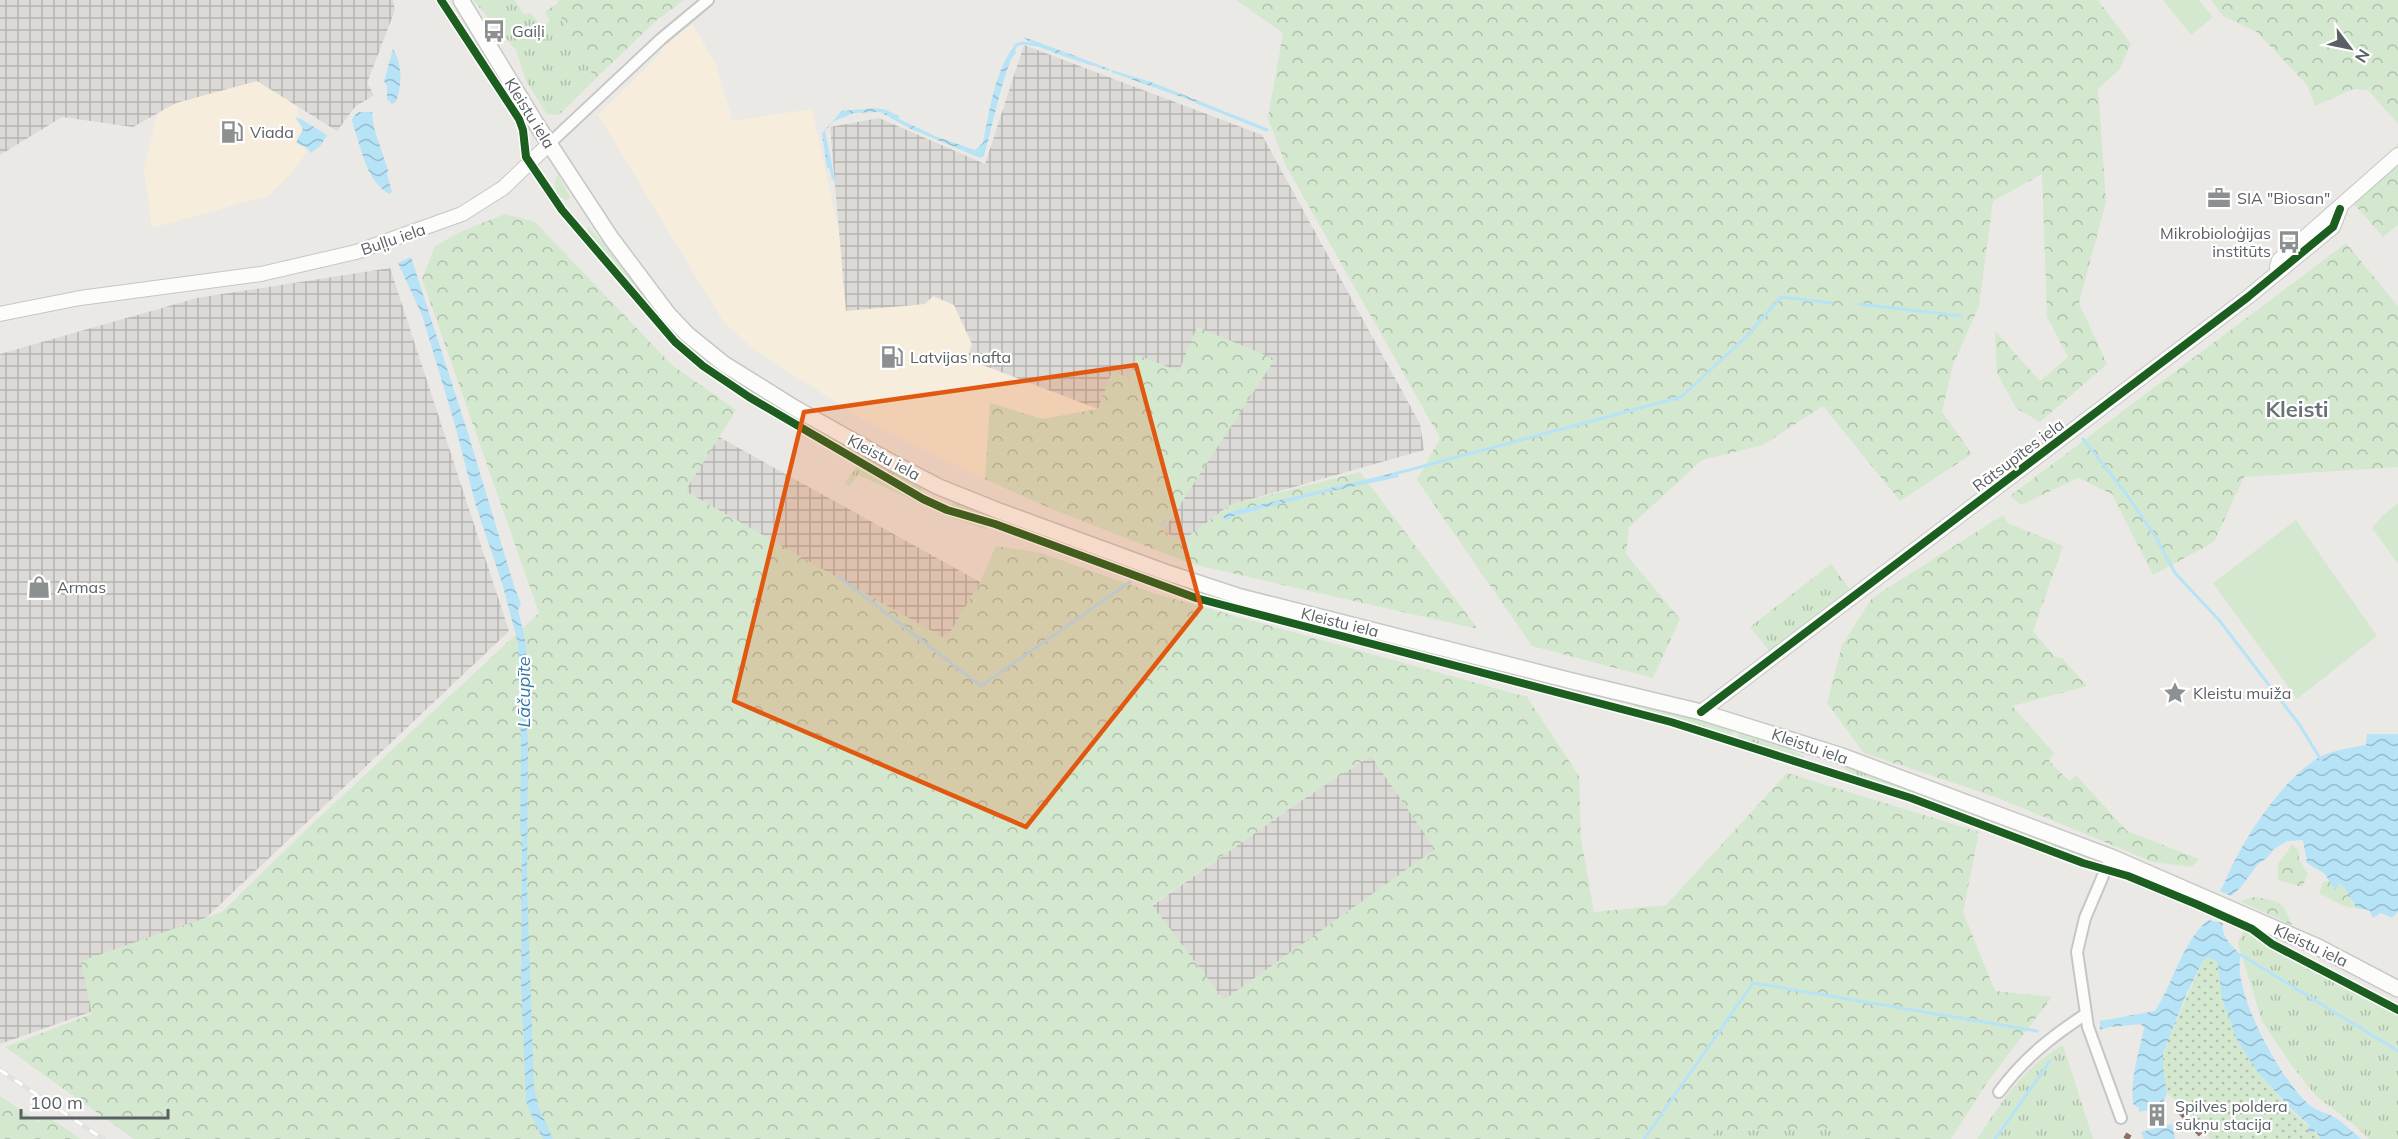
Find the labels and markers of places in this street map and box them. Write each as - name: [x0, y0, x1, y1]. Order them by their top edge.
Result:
- bus stop icon: Gaiļi: [481, 18, 507, 44]
- place label: Gaiļi: [512, 21, 545, 41]
- fuel station icon: Viada: [219, 119, 245, 145]
- place label: Viada: [250, 122, 294, 142]
- office icon: SIA "Biosan": [2206, 185, 2232, 211]
- place label: SIA "Biosan": [2237, 188, 2330, 208]
- place label: Mikrobioloģijas institūts: [2160, 223, 2271, 261]
- bus stop icon: Mikrobioloģijas institūts: [2276, 229, 2302, 255]
- fuel station icon: Latvijas nafta: [879, 344, 905, 370]
- place label: Latvijas nafta: [910, 347, 1011, 367]
- shop icon: Armas: [26, 574, 52, 600]
- place label: Armas: [57, 577, 106, 597]
- place icon: Kleistu muiža: [2162, 680, 2188, 706]
- place label: Kleistu muiža: [2193, 683, 2291, 703]
- place label: Spilves poldera sūkņu stacija: [2175, 1096, 2288, 1134]
- building icon: Spilves poldera sūkņu stacija: [2144, 1102, 2170, 1128]

